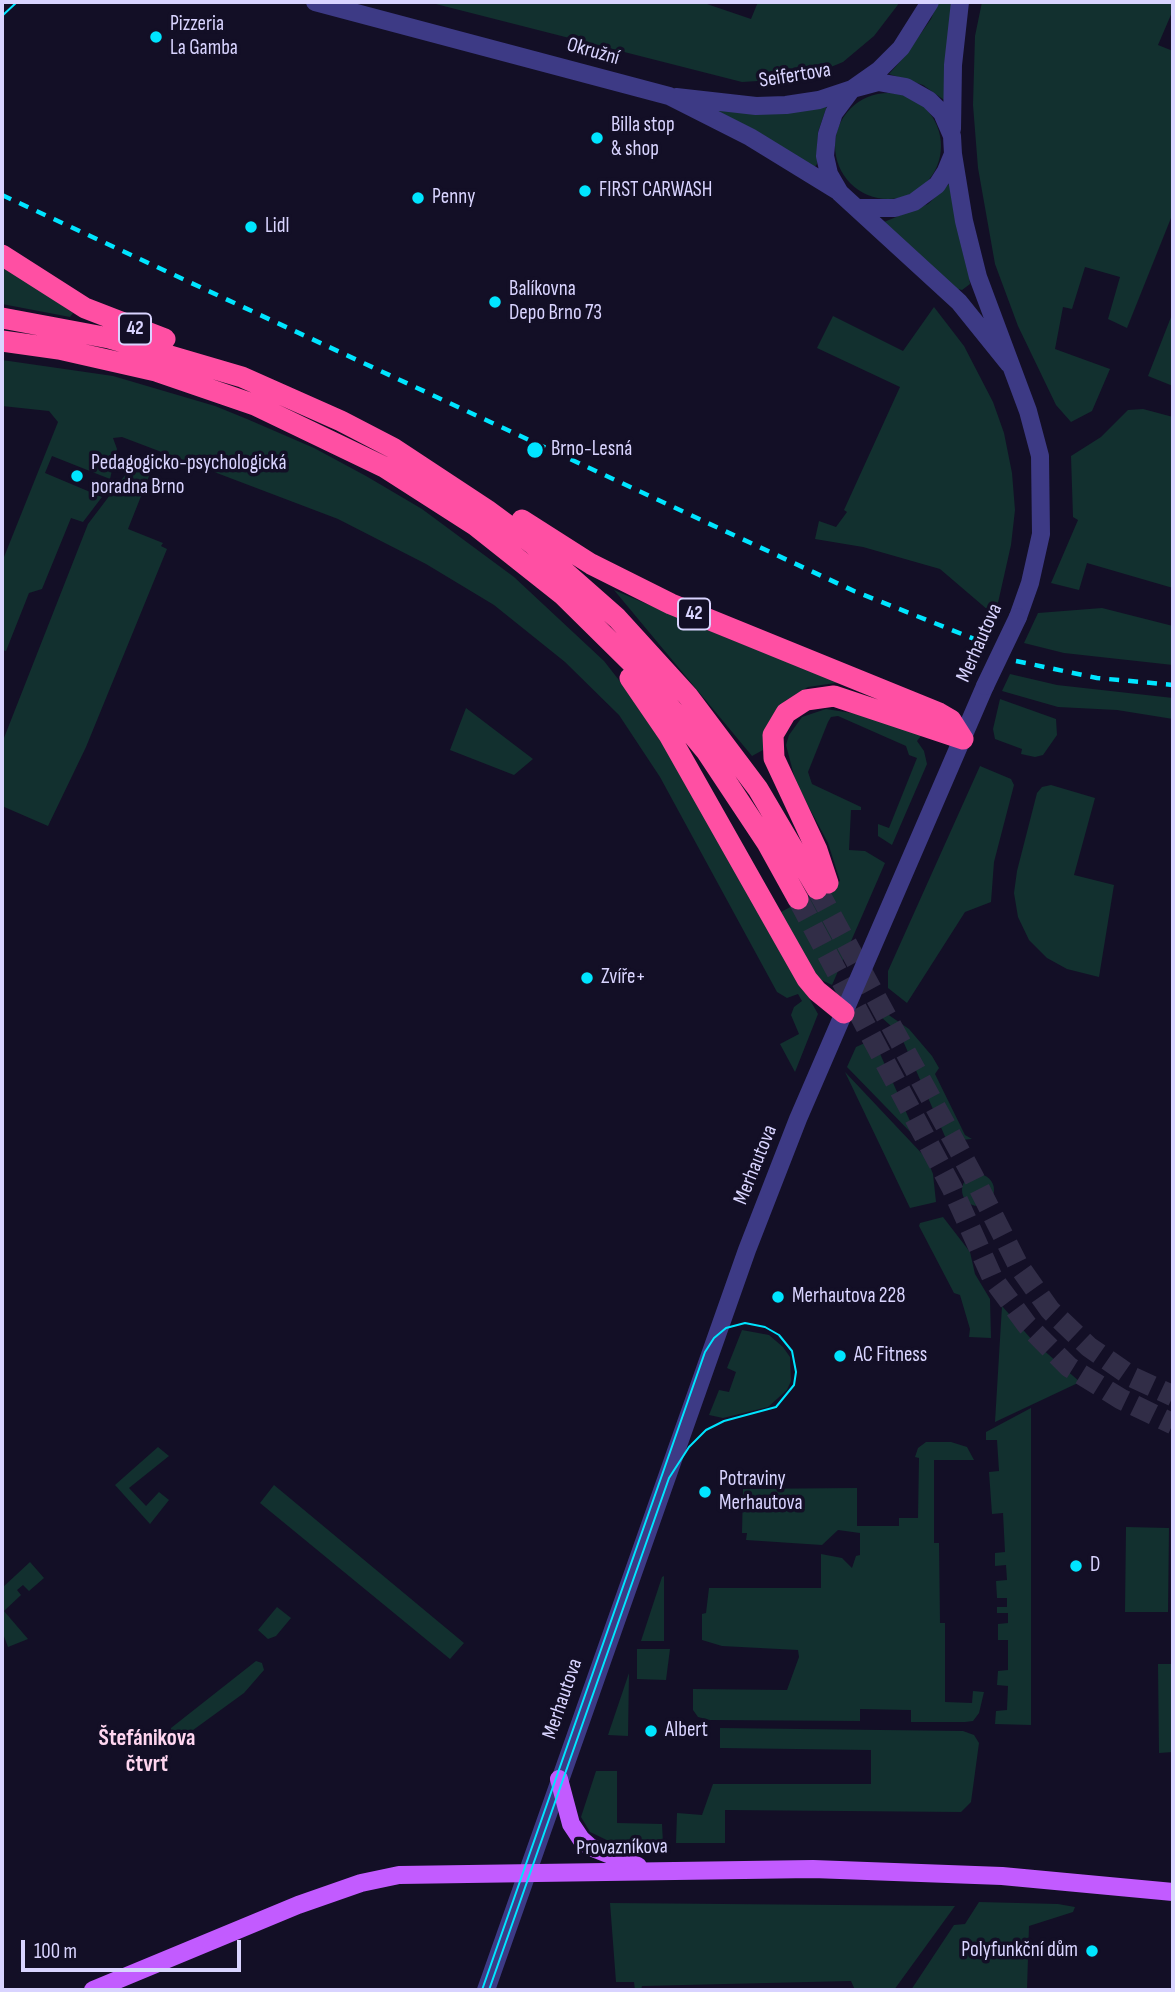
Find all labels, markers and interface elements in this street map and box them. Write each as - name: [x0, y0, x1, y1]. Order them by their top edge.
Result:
- place label: Pizzeria La Gamba: [170, 12, 238, 62]
- marker: Pizzeria La Gamba: [148, 29, 164, 45]
- street label: Okružní: [564, 32, 622, 72]
- street label: Seifertova: [757, 58, 833, 94]
- place label: Billa stop & shop: [611, 113, 675, 163]
- marker: Billa stop & shop: [589, 130, 605, 146]
- place label: FIRST CARWASH: [599, 178, 713, 204]
- marker: FIRST CARWASH: [577, 183, 593, 199]
- place label: Penny: [432, 185, 475, 211]
- marker: Penny: [410, 190, 426, 206]
- place label: Lidl: [265, 214, 289, 240]
- marker: Lidl: [243, 219, 259, 235]
- place label: Balíkovna Depo Brno 73: [509, 277, 602, 327]
- marker: Balíkovna Depo Brno 73: [487, 294, 503, 310]
- road number: 42: [119, 314, 151, 344]
- place label: Brno-Lesná: [551, 437, 632, 463]
- marker: Brno-Lesná: [525, 440, 545, 460]
- place label: Pedagogicko-psychologická poradna Brno: [91, 451, 286, 501]
- marker: Pedagogicko-psychologická poradna Brno: [69, 468, 85, 484]
- road number: 42: [678, 598, 710, 629]
- street label: Merhautova: [952, 600, 1008, 686]
- place label: Zvíře+: [601, 965, 646, 991]
- marker: Zvíře+: [579, 970, 595, 986]
- street label: Merhautova: [729, 1122, 783, 1208]
- place label: Merhautova 228: [792, 1284, 905, 1310]
- marker: Merhautova 228: [770, 1289, 786, 1305]
- place label: AC Fitness: [854, 1343, 927, 1369]
- marker: AC Fitness: [832, 1348, 848, 1364]
- place label: Potraviny Merhautova: [719, 1467, 802, 1517]
- marker: Potraviny Merhautova: [697, 1484, 713, 1500]
- place label: D: [1090, 1553, 1100, 1579]
- marker: D: [1068, 1558, 1084, 1574]
- street label: Merhautova: [537, 1655, 589, 1743]
- place label: Albert: [665, 1718, 708, 1744]
- marker: Albert: [643, 1723, 659, 1739]
- district label: Štefánikova čtvrť: [99, 1725, 195, 1779]
- street label: Provazníkova: [576, 1835, 668, 1861]
- scale bar: [24, 1926, 245, 1970]
- place label: Polyfunkční dům: [961, 1938, 1078, 1964]
- text: 100 m: [34, 1939, 77, 1964]
- marker: Polyfunkční dům: [1084, 1943, 1100, 1959]

